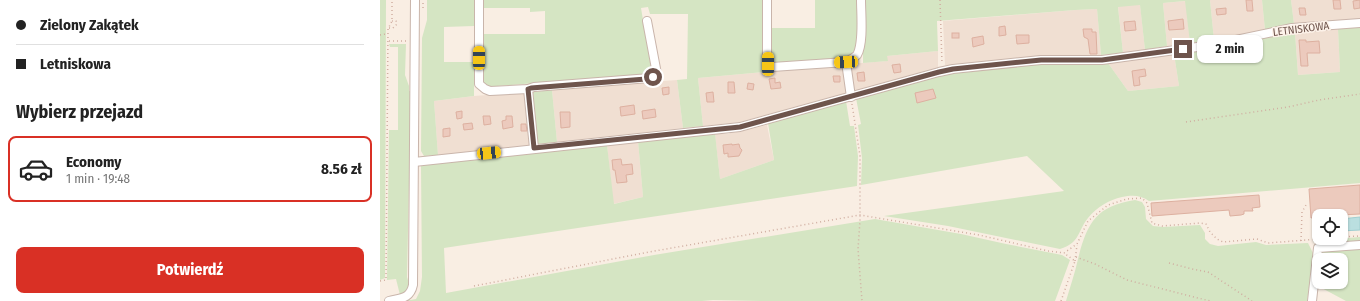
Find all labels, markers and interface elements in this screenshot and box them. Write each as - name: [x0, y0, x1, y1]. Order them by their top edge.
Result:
- text: Zielony Zakątek: [40, 16, 139, 34]
- street label: LETNISKOWA: [1272, 19, 1330, 39]
- callout: 2 min: [1197, 35, 1263, 63]
- route end: [1174, 40, 1192, 58]
- text: 2 min: [1216, 41, 1244, 56]
- car: [473, 46, 485, 70]
- car: [762, 52, 774, 76]
- text: Letniskowa: [40, 55, 111, 73]
- car: [834, 55, 858, 69]
- route start: [644, 68, 662, 86]
- text: Wybierz przejazd: [16, 101, 143, 123]
- car: [476, 146, 502, 160]
- icon: car: [18, 151, 54, 187]
- text: Economy: [66, 153, 121, 171]
- text: 8.56 zł: [321, 160, 362, 178]
- text: 1 min · 19:48: [66, 171, 130, 186]
- map controls: [1312, 209, 1348, 289]
- button: locate: [1312, 209, 1348, 245]
- button: Potwierdź: [16, 247, 364, 293]
- button: layers: [1312, 253, 1348, 289]

